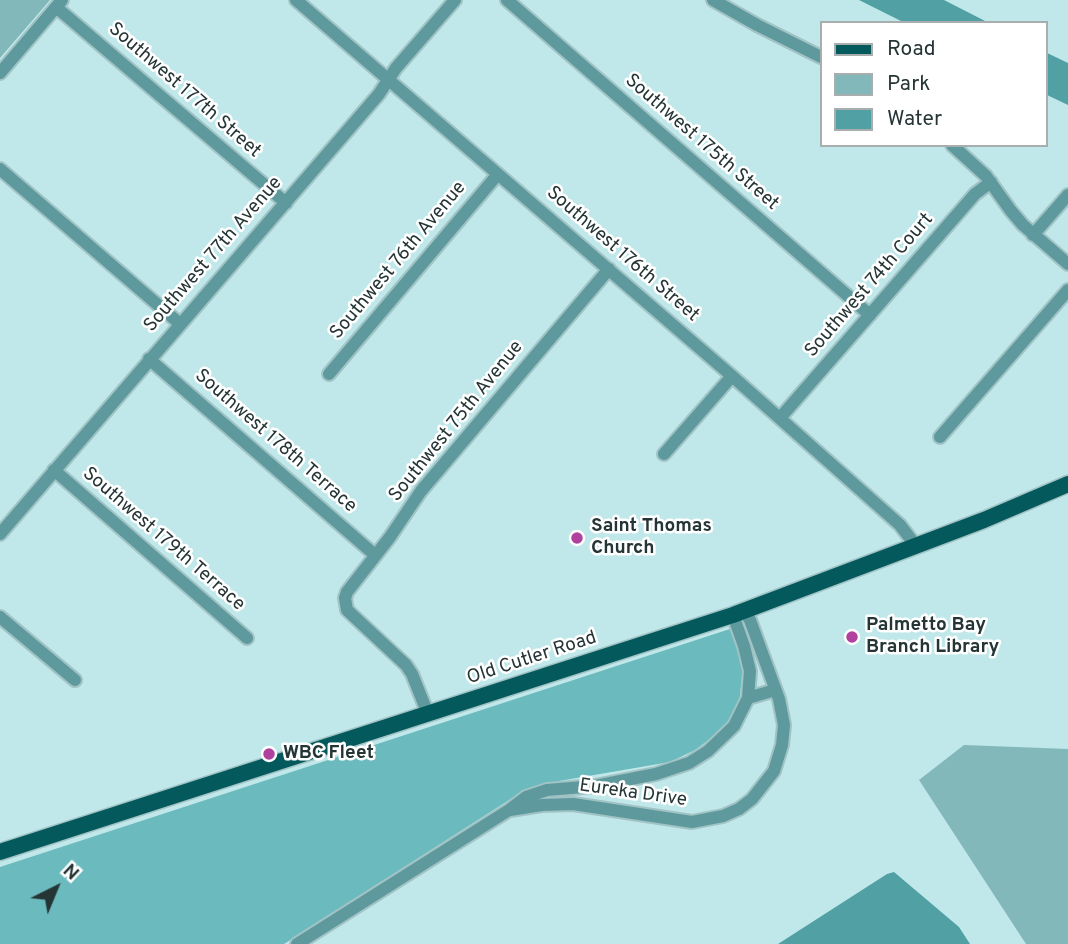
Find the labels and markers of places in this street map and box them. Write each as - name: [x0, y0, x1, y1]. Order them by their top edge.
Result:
- place label: Saint Thomas Church: [591, 516, 712, 560]
- marker: Saint Thomas Church: [569, 530, 585, 546]
- place label: Palmetto Bay Branch Library: [866, 615, 999, 659]
- marker: Palmetto Bay Branch Library: [844, 629, 860, 645]
- place label: WBC Fleet: [283, 743, 374, 765]
- marker: WBC Fleet: [261, 746, 277, 762]

